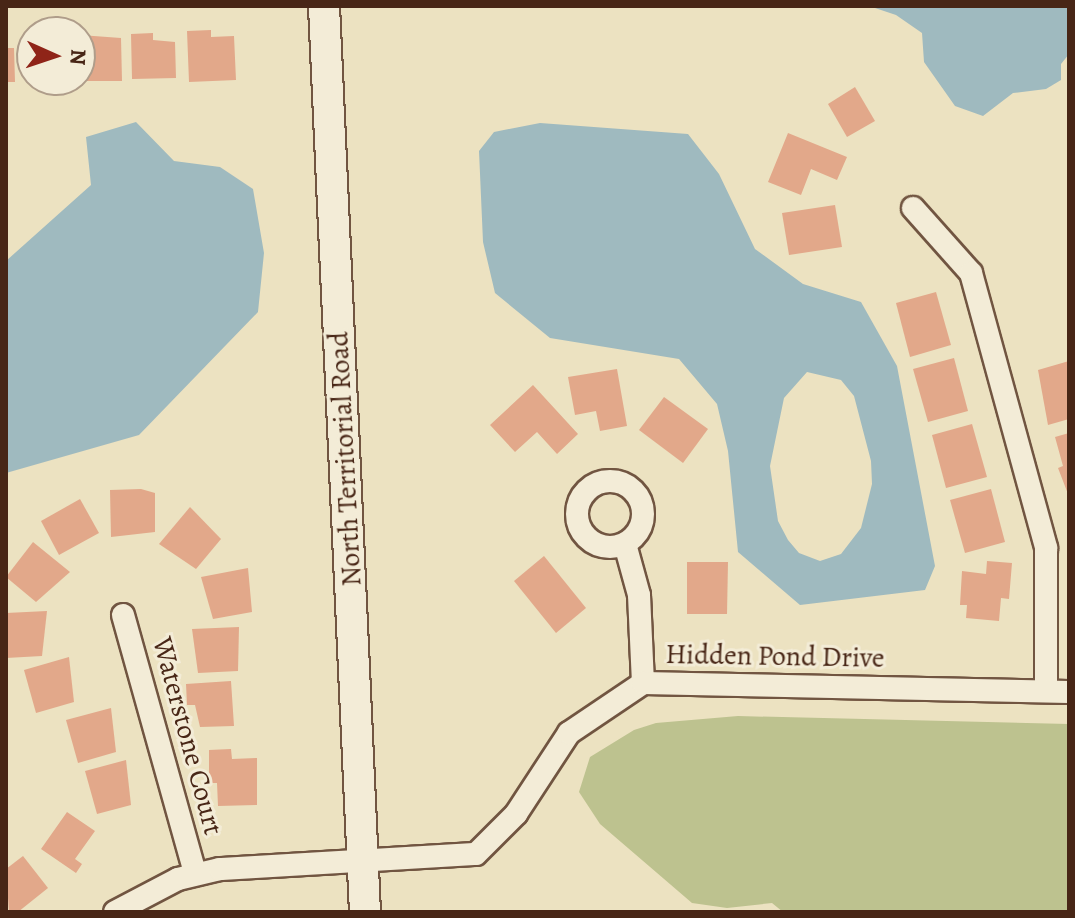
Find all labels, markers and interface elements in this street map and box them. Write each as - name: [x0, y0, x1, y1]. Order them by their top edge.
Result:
- north arrow: [16, 16, 96, 96]
- text: N: [63, 48, 93, 66]
- street label: North Territorial Road: [322, 331, 368, 587]
- street label: Waterstone Court: [145, 633, 231, 839]
- street label: Hidden Pond Drive: [665, 637, 885, 675]

